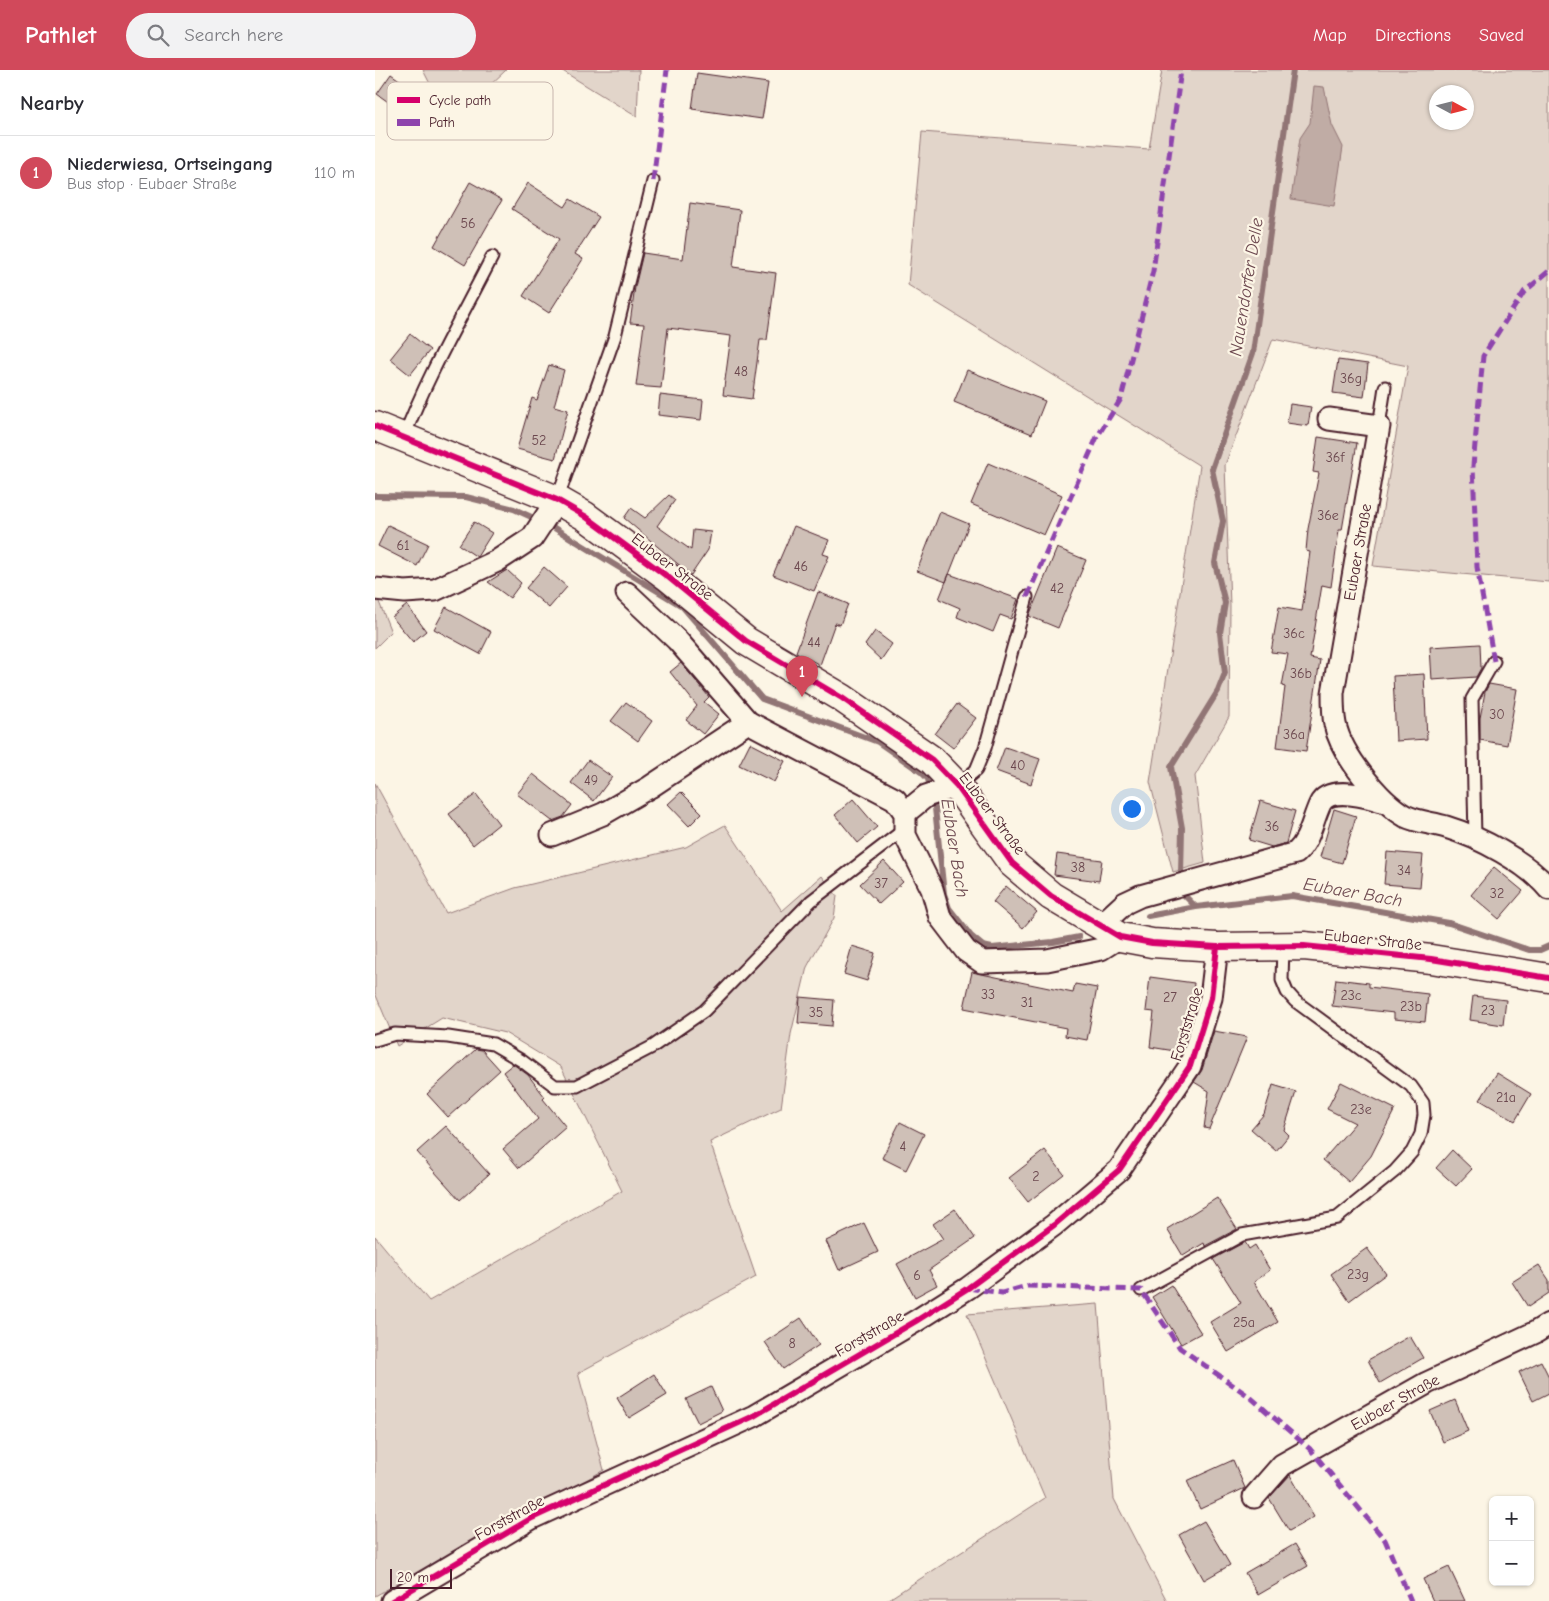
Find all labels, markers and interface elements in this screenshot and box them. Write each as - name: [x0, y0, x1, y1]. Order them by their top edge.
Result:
- search box: [126, 13, 476, 58]
- text: Pathlet: [25, 21, 96, 49]
- icon: search: [144, 21, 172, 49]
- text: Search here: [184, 24, 283, 46]
- text: Map: [1313, 25, 1347, 46]
- text: Directions: [1375, 25, 1451, 46]
- text: Saved: [1479, 25, 1524, 46]
- legend: [387, 82, 553, 140]
- north arrow: [1429, 85, 1474, 130]
- text: Nearby: [20, 91, 84, 115]
- text: Cycle path: [429, 92, 491, 109]
- text: Path: [429, 114, 455, 131]
- text: Niederwiesa, Ortseingang: [67, 153, 273, 175]
- text: 1: [33, 164, 39, 182]
- text: 110 m: [314, 164, 355, 182]
- text: Bus stop · Eubaer Straße: [67, 175, 237, 193]
- house number: 56: [460, 215, 476, 232]
- water label: Nauendorfer Delle: [1225, 216, 1268, 358]
- house number: 48: [734, 363, 748, 380]
- house number: 36g: [1340, 370, 1362, 387]
- house number: 52: [532, 432, 546, 449]
- house number: 36f: [1326, 449, 1345, 466]
- street label: Eubaer Straße: [1341, 502, 1375, 602]
- house number: 36e: [1317, 507, 1339, 524]
- street label: Eubaer Straße: [628, 529, 717, 604]
- house number: 61: [396, 537, 410, 554]
- house number: 46: [794, 558, 808, 575]
- house number: 42: [1050, 580, 1064, 597]
- house number: 36c: [1283, 625, 1305, 642]
- house number: 44: [807, 634, 821, 651]
- pin: 1: [786, 656, 818, 697]
- house number: 36b: [1290, 665, 1312, 682]
- house number: 30: [1489, 706, 1505, 723]
- house number: 36a: [1283, 726, 1305, 743]
- house number: 40: [1010, 757, 1026, 774]
- street label: Eubaer Straße: [955, 769, 1029, 858]
- house number: 49: [584, 772, 598, 789]
- your location: [1119, 796, 1145, 822]
- water label: Eubaer Bach: [936, 797, 973, 899]
- house number: 36: [1265, 818, 1279, 835]
- house number: 38: [1071, 859, 1085, 876]
- house number: 34: [1397, 862, 1411, 879]
- water label: Eubaer Bach: [1302, 873, 1404, 912]
- house number: 37: [874, 875, 888, 892]
- house number: 32: [1490, 885, 1504, 902]
- street label: Eubaer Straße: [1323, 926, 1423, 954]
- street label: Forststraße: [1167, 985, 1207, 1063]
- house number: 33: [981, 986, 995, 1003]
- house number: 23c: [1340, 987, 1362, 1004]
- house number: 27: [1163, 989, 1177, 1006]
- house number: 31: [1021, 994, 1033, 1011]
- house number: 23b: [1400, 998, 1422, 1015]
- house number: 23: [1481, 1002, 1495, 1019]
- house number: 35: [809, 1004, 823, 1021]
- house number: 21a: [1496, 1089, 1516, 1106]
- house number: 23e: [1350, 1101, 1372, 1118]
- house number: 4: [900, 1138, 907, 1155]
- house number: 2: [1032, 1168, 1040, 1185]
- house number: 23g: [1347, 1266, 1369, 1283]
- house number: 6: [913, 1267, 921, 1284]
- street label: Forststraße: [832, 1307, 907, 1361]
- house number: 25a: [1233, 1314, 1255, 1331]
- house number: 8: [788, 1335, 796, 1352]
- street label: Eubaer Straße: [1348, 1371, 1442, 1434]
- street label: Forststraße: [472, 1491, 547, 1544]
- map controls: [1489, 1496, 1534, 1586]
- button: +: [1489, 1496, 1534, 1541]
- button: −: [1489, 1541, 1534, 1586]
- scale bar: [390, 1566, 453, 1589]
- text: 20 m: [397, 1569, 429, 1586]

